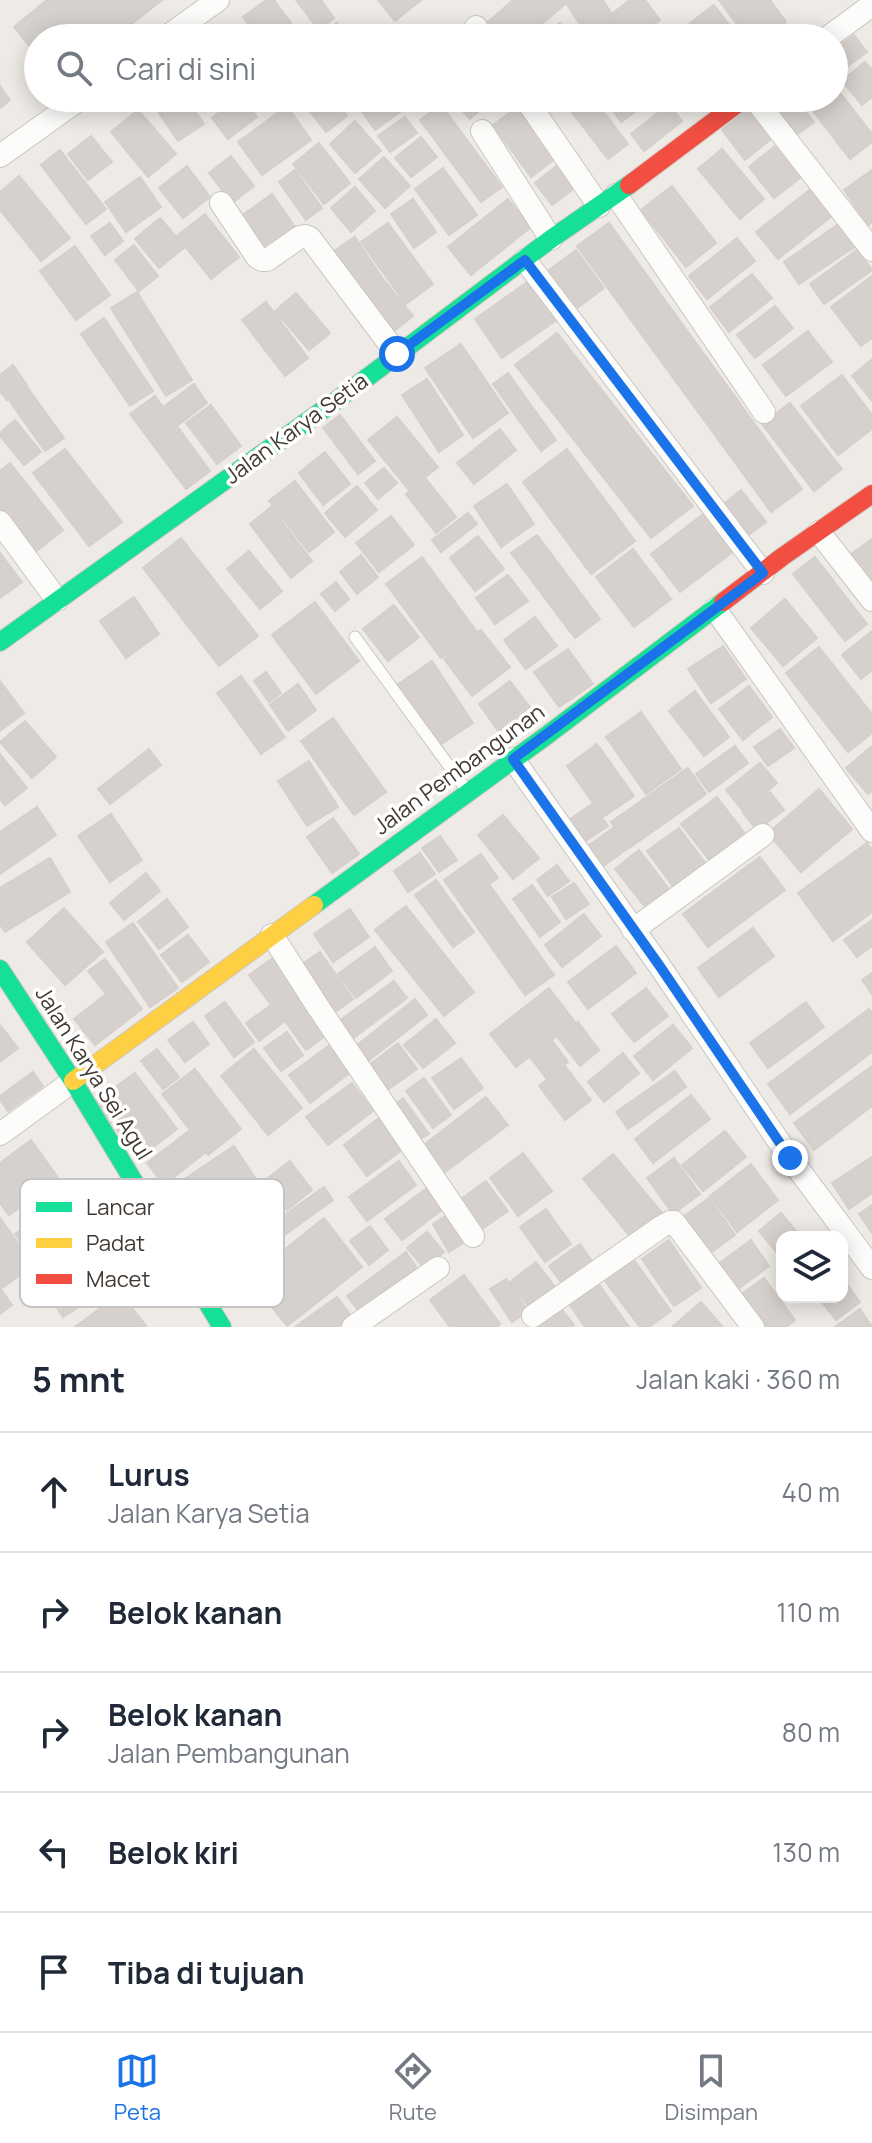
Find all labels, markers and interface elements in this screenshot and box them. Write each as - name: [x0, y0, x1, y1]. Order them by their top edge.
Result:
- search box: [24, 24, 848, 112]
- icon: search: [52, 46, 96, 90]
- text: Cari di sini: [116, 48, 256, 89]
- route start: [379, 336, 415, 372]
- street label: Jalan Karya Setia: [218, 366, 374, 490]
- street label: Jalan Pembangunan: [367, 697, 551, 841]
- street label: Jalan Karya Sei Agul: [28, 981, 160, 1165]
- route end: [772, 1140, 808, 1176]
- legend: [20, 1179, 284, 1307]
- text: Lancar: [86, 1192, 155, 1222]
- text: Padat: [86, 1228, 145, 1258]
- map controls: [776, 1231, 848, 1303]
- button: layers: [776, 1231, 848, 1303]
- text: Macet: [86, 1264, 150, 1294]
- text: 5 mnt: [32, 1356, 125, 1402]
- text: Jalan kaki · 360 m: [636, 1361, 840, 1397]
- text: Lurus: [108, 1454, 190, 1495]
- icon: ahead: [32, 1470, 76, 1514]
- text: 40 m: [782, 1474, 840, 1510]
- text: Jalan Karya Setia: [108, 1495, 310, 1531]
- icon: right: [32, 1590, 76, 1634]
- text: Belok kanan: [108, 1592, 282, 1633]
- text: 110 m: [777, 1594, 840, 1630]
- text: Belok kanan: [108, 1694, 282, 1735]
- icon: right: [32, 1710, 76, 1754]
- text: 80 m: [782, 1714, 840, 1750]
- text: Jalan Pembangunan: [108, 1735, 350, 1771]
- icon: left: [32, 1830, 76, 1874]
- text: Belok kiri: [108, 1832, 239, 1873]
- text: 130 m: [772, 1834, 840, 1870]
- icon: arrive: [32, 1950, 76, 1994]
- text: Tiba di tujuan: [108, 1952, 305, 1993]
- tab: Peta: [114, 2049, 161, 2127]
- tab: Rute: [389, 2049, 437, 2127]
- tab: Disimpan: [665, 2049, 758, 2127]

